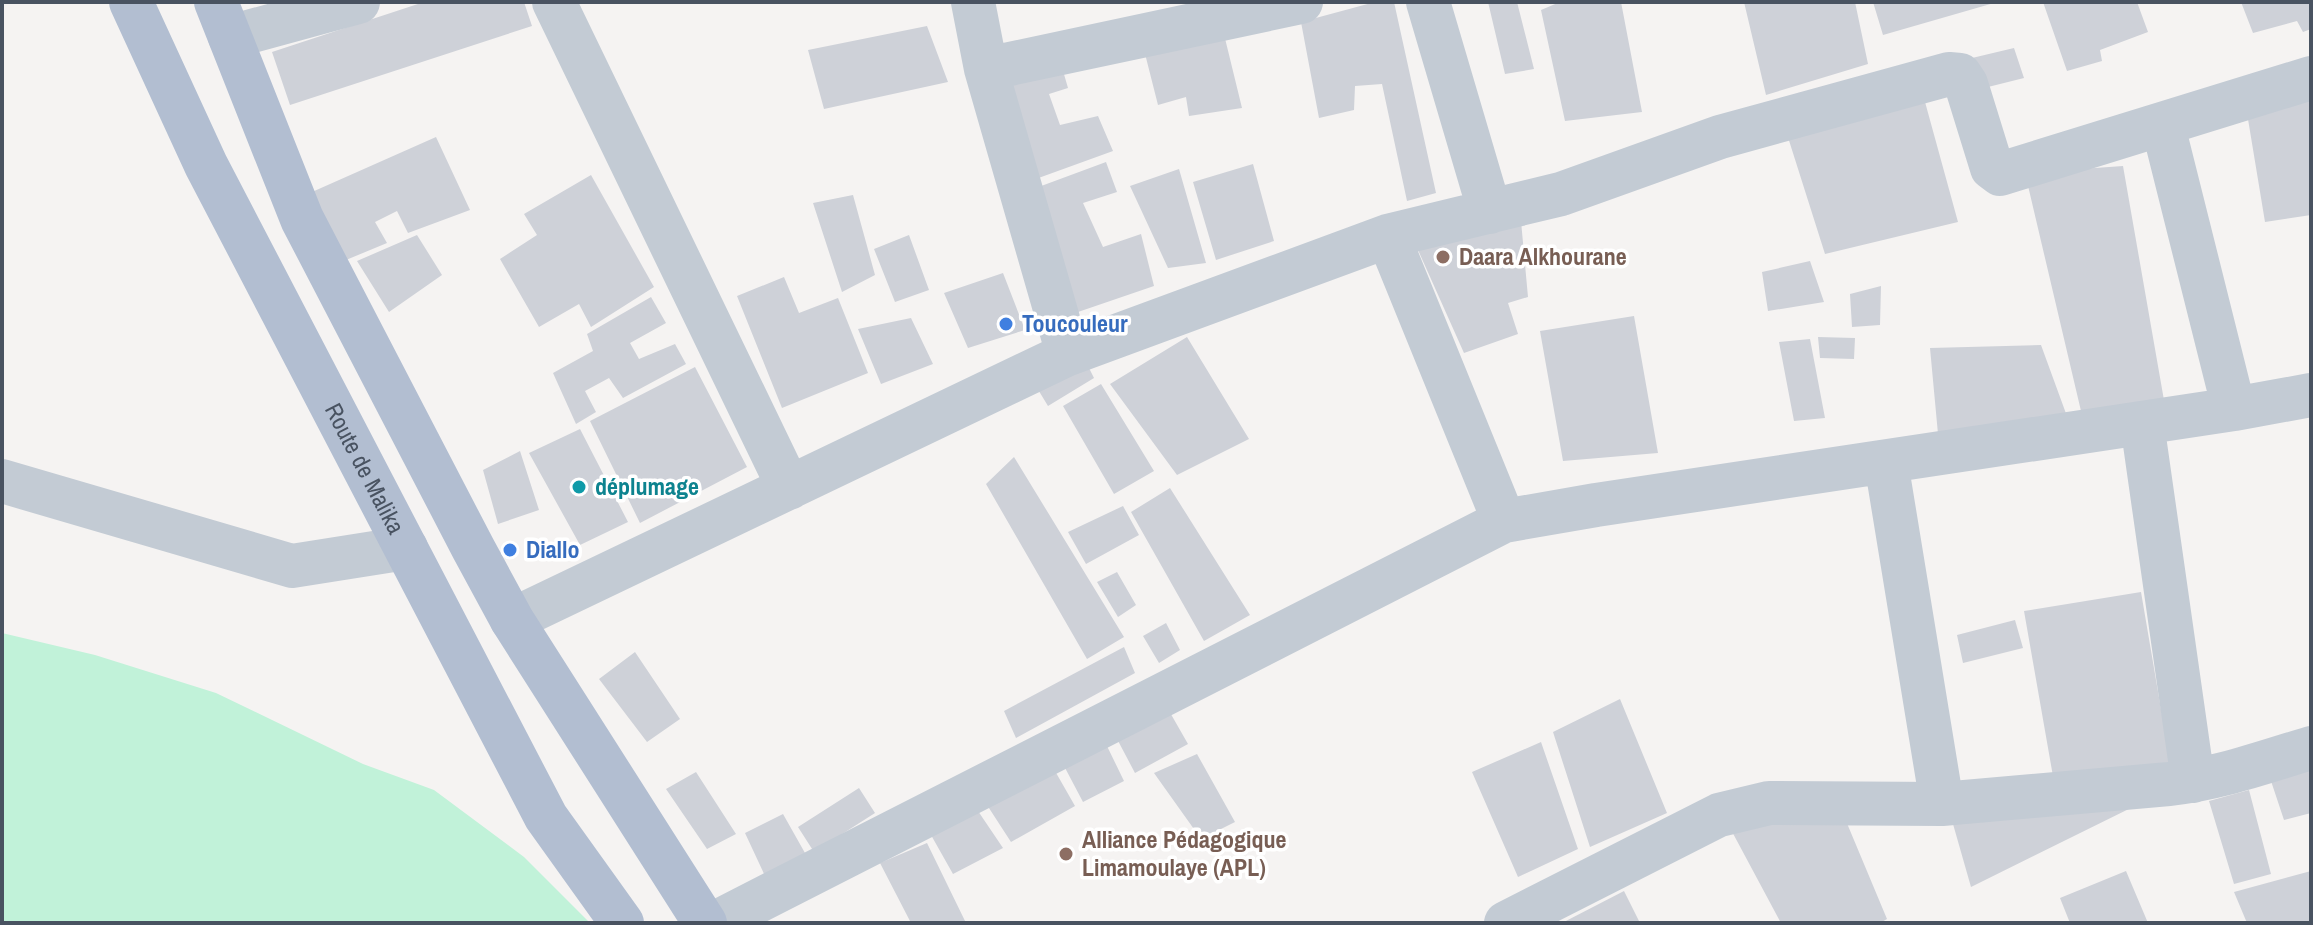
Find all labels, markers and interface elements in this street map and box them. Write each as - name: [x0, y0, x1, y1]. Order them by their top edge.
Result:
- place label: Daara Alkhourane: [1459, 240, 1627, 272]
- marker: Daara Alkhourane: [1434, 248, 1452, 266]
- place label: Toucouleur: [1022, 307, 1128, 339]
- marker: Toucouleur: [997, 315, 1015, 333]
- street label: Route de Malika: [318, 397, 413, 539]
- place label: déplumage: [595, 470, 699, 502]
- marker: déplumage: [570, 478, 588, 496]
- place label: Diallo: [526, 533, 580, 565]
- marker: Diallo: [501, 541, 519, 559]
- place label: Alliance Pédagogique Limamoulaye (APL): [1082, 823, 1287, 883]
- marker: Alliance Pédagogique Limamoulaye (APL): [1057, 845, 1075, 863]

